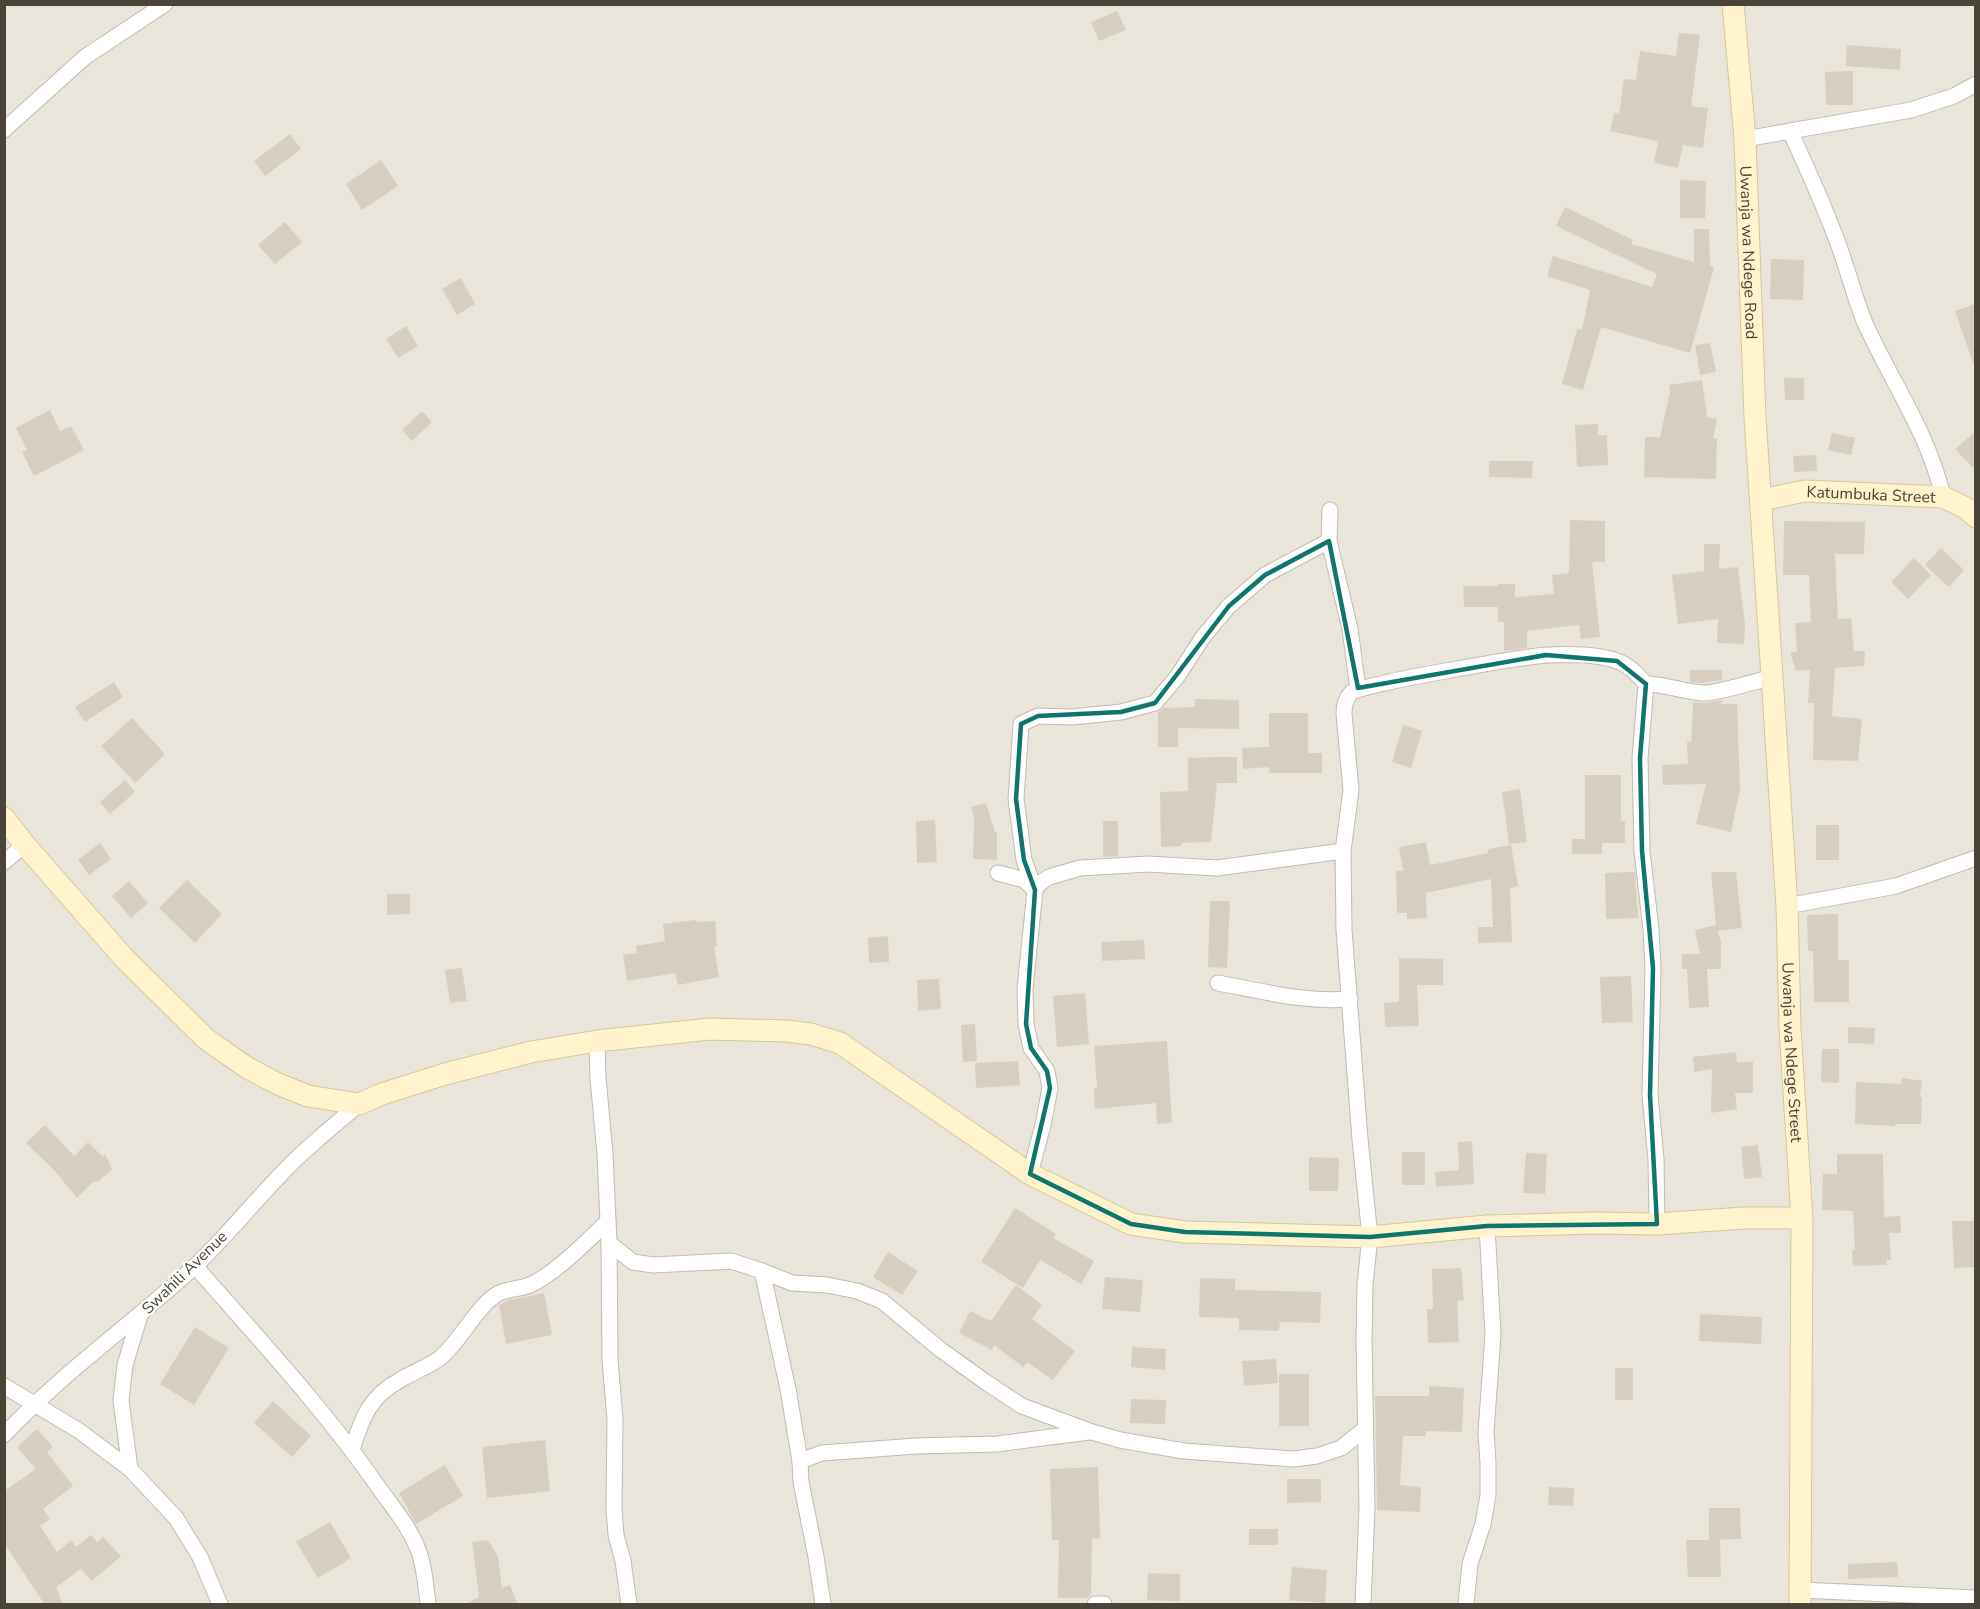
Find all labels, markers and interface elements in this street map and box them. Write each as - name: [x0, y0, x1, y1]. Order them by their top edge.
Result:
- street label: Uwanja wa Ndege Road: [1734, 165, 1762, 340]
- street label: Katumbuka Street: [1806, 481, 1936, 509]
- street label: Uwanja wa Ndege Street: [1776, 962, 1807, 1143]
- street label: Swahili Avenue: [137, 1226, 232, 1319]

